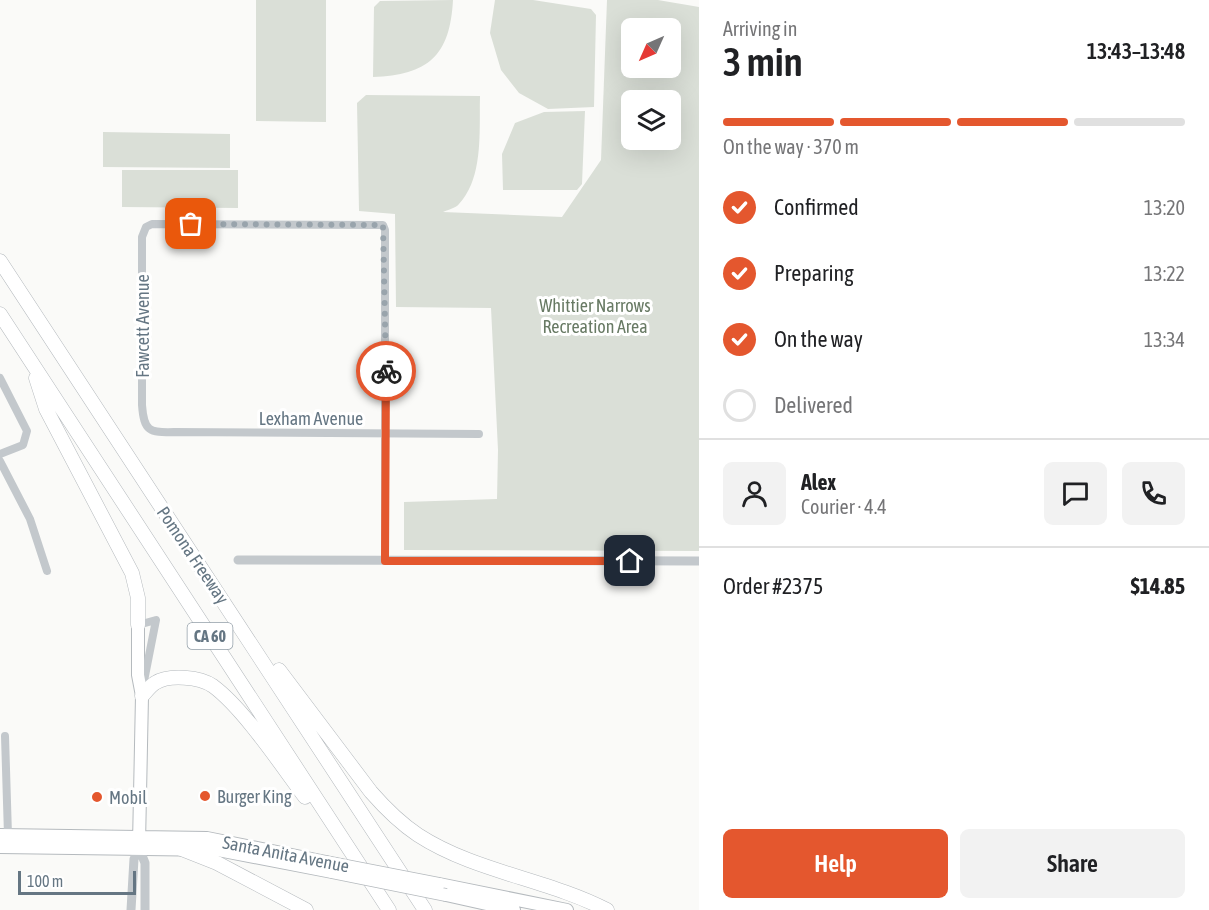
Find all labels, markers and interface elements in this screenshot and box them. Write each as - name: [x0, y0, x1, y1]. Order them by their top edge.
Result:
- text: Arriving in: [723, 17, 797, 40]
- north arrow: [621, 18, 681, 78]
- map controls: [621, 18, 681, 150]
- text: 13:43–13:48: [1087, 38, 1185, 64]
- text: 3 min: [723, 40, 803, 84]
- button: layers: [621, 90, 681, 150]
- text: On the way · 370 m: [723, 135, 859, 158]
- icon: check: [723, 191, 756, 224]
- text: Confirmed: [774, 194, 859, 220]
- text: 13:20: [1144, 196, 1185, 219]
- pin: [165, 198, 216, 249]
- icon: bag: [174, 207, 207, 240]
- icon: check: [723, 257, 756, 290]
- text: Preparing: [774, 260, 854, 286]
- text: 13:22: [1144, 262, 1185, 285]
- street label: Fawcett Avenue: [132, 274, 153, 378]
- park label: Whittier Narrows Recreation Area: [539, 295, 651, 337]
- icon: check: [723, 323, 756, 356]
- text: On the way: [774, 326, 863, 352]
- text: 13:34: [1144, 328, 1185, 351]
- courier: [356, 341, 416, 401]
- icon: bike: [370, 355, 403, 388]
- text: Delivered: [774, 392, 853, 418]
- street label: Lexham Avenue: [259, 408, 363, 429]
- button: person: [723, 462, 786, 525]
- button: chat: [1044, 462, 1107, 525]
- button: phone: [1122, 462, 1185, 525]
- text: Alex: [801, 469, 836, 495]
- text: Courier · 4.4: [801, 495, 887, 518]
- street label: Pomona Freeway: [153, 502, 233, 608]
- pin: [604, 535, 655, 586]
- icon: home: [613, 544, 646, 577]
- text: Order #2375: [723, 573, 823, 599]
- text: $14.85: [1130, 573, 1185, 599]
- road number: CA 60: [188, 623, 232, 649]
- place label: Burger King: [217, 786, 292, 807]
- place label: Mobil: [109, 787, 147, 808]
- marker: Burger King: [198, 789, 212, 803]
- marker: Mobil: [90, 790, 104, 804]
- button: Help: [723, 829, 948, 898]
- button: Share: [960, 829, 1185, 898]
- street label: Santa Anita Avenue: [221, 831, 351, 877]
- scale bar: [18, 868, 136, 896]
- text: 100 m: [27, 872, 63, 890]

